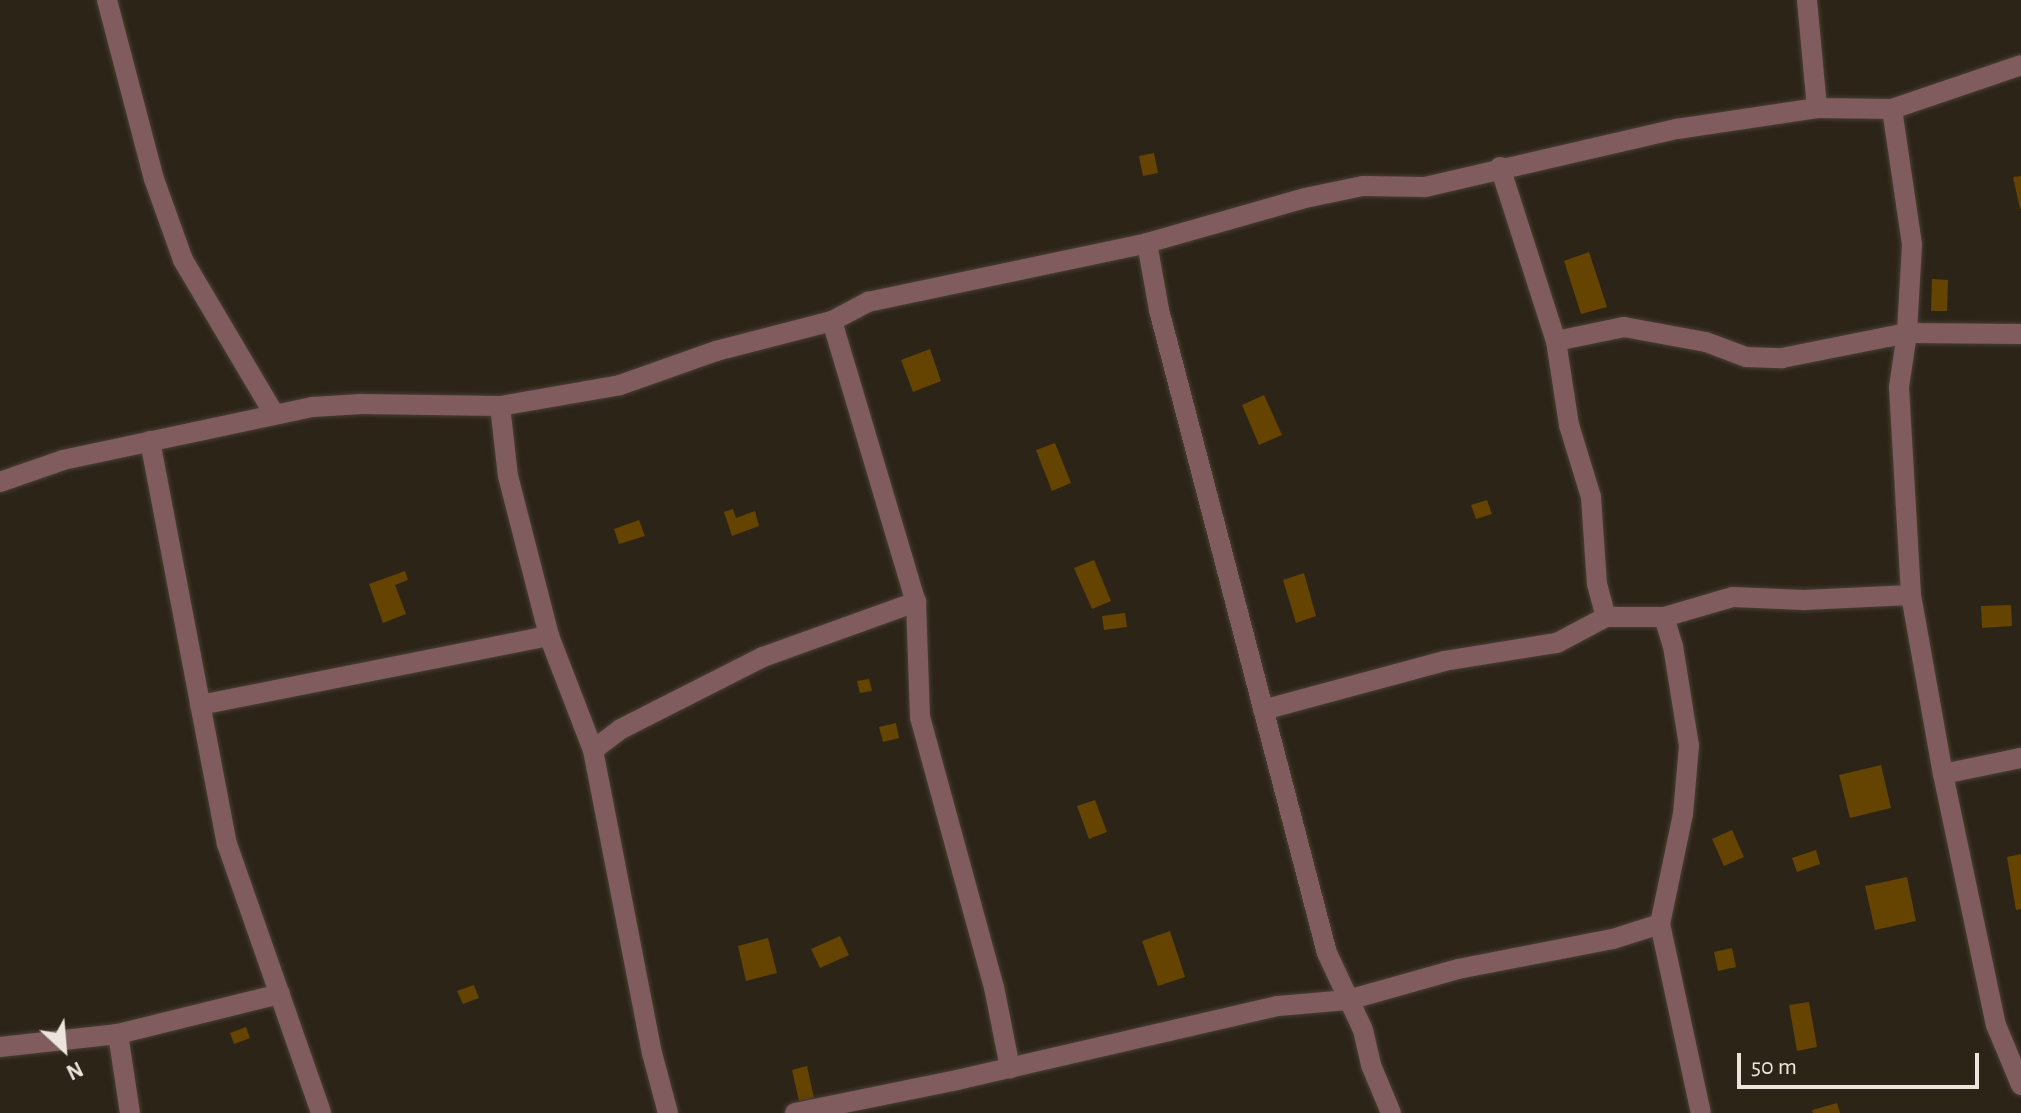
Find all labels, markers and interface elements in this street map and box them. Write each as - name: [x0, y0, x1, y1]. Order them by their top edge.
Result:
- north arrow: [24, 1009, 104, 1089]
- scale bar: [1741, 1037, 1983, 1087]
- text: 50 m: [1751, 1055, 1797, 1079]
- text: N: [63, 1057, 86, 1084]

